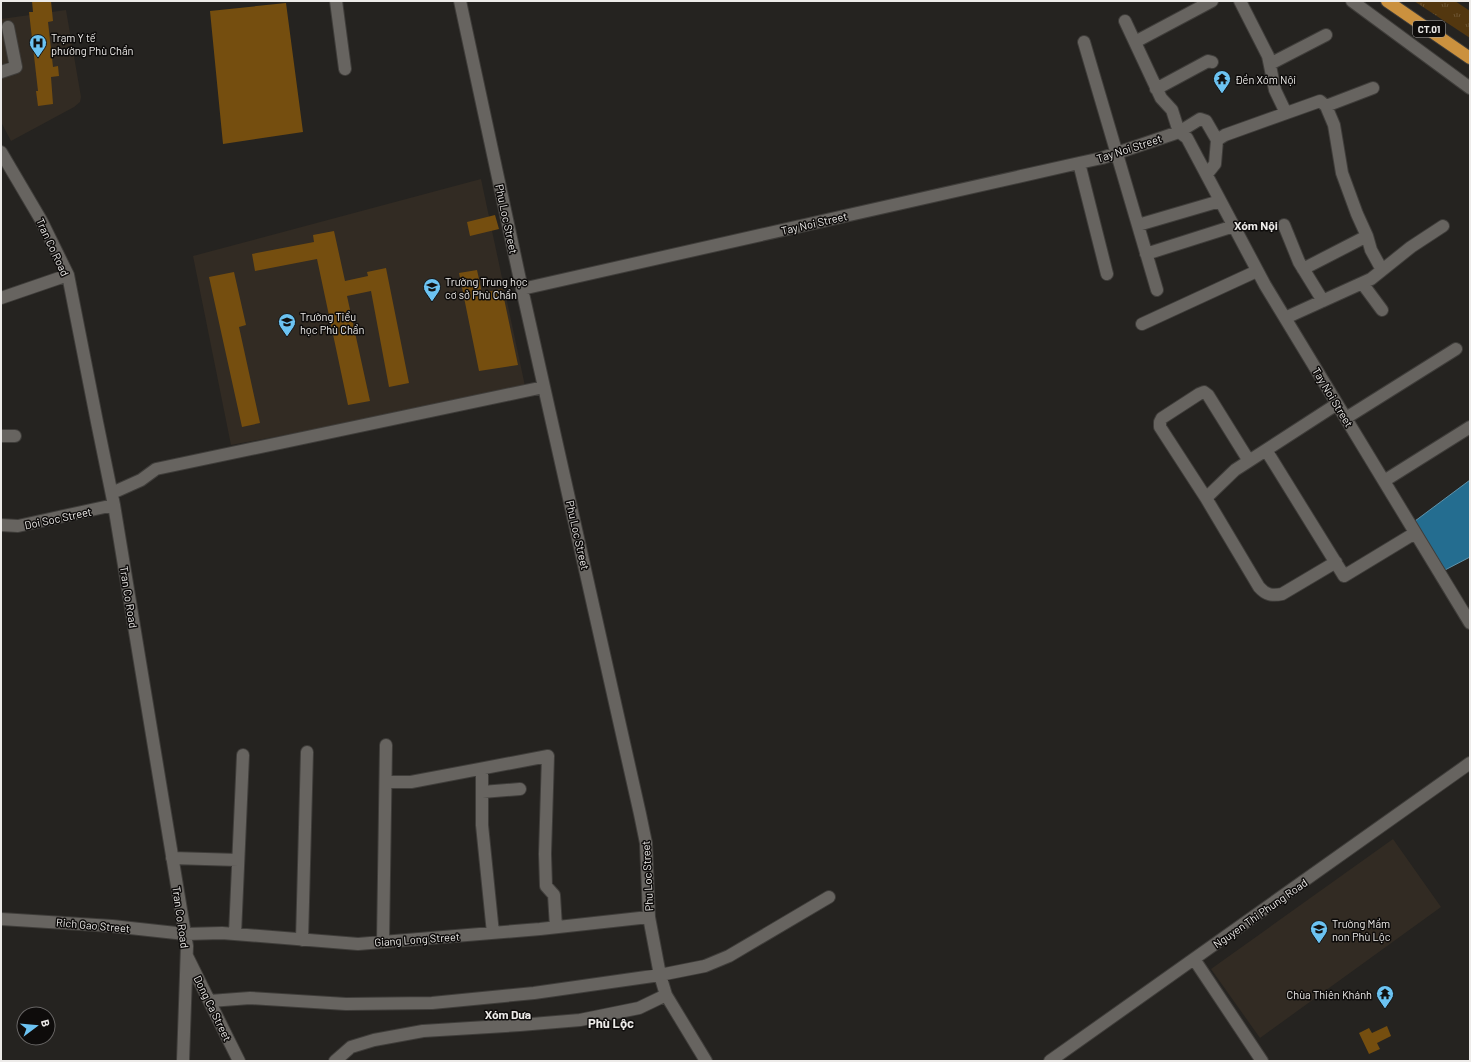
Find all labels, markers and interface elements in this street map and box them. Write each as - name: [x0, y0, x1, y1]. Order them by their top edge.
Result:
- road number: CT.01: [1413, 21, 1445, 37]
- place label: Trạm Y tế phường Phù Chẩn: [51, 31, 134, 57]
- hospital icon: Trạm Y tế phường Phù Chẩn: [28, 33, 48, 58]
- temple icon: Đền Xóm Nội: [1212, 69, 1232, 94]
- place label: Đền Xóm Nội: [1235, 73, 1296, 86]
- street label: Tay Noi Street: [1095, 131, 1163, 165]
- street label: Phu Loc Street: [493, 183, 521, 255]
- street label: Tay Noi Street: [780, 209, 848, 237]
- street label: Tran Co Road: [34, 216, 72, 278]
- district label: Xóm Nội: [1234, 218, 1278, 232]
- place label: Trường Trung học cơ sở Phù Chẩn: [445, 275, 528, 301]
- school or university icon: Trường Trung học cơ sở Phù Chẩn: [422, 277, 442, 302]
- place label: Trường Tiểu học Phù Chẩn: [300, 310, 364, 336]
- school or university icon: Trường Tiểu học Phù Chẩn: [277, 312, 297, 337]
- street label: Tay Noi Street: [1310, 365, 1356, 429]
- street label: Phu Loc Street: [564, 499, 592, 571]
- street label: Doi Soc Street: [23, 505, 93, 531]
- street label: Tran Co Road: [118, 565, 140, 629]
- street label: Phu Loc Street: [639, 840, 655, 912]
- street label: Nguyen Thi Phung Road: [1210, 876, 1310, 950]
- street label: Tran Co Road: [170, 885, 192, 949]
- street label: Rich Gao Street: [56, 915, 130, 935]
- place label: Trường Mầm non Phù Lộc: [1332, 917, 1391, 943]
- school or university icon: Trường Mầm non Phù Lộc: [1309, 919, 1329, 944]
- street label: Giang Long Street: [374, 930, 460, 948]
- street label: Dong Ca Street: [192, 973, 234, 1043]
- temple icon: Chùa Thiên Khánh: [1375, 984, 1395, 1009]
- place label: Chùa Thiên Khánh: [1287, 988, 1372, 1001]
- north arrow: [16, 1006, 56, 1046]
- district label: Xóm Dưa: [485, 1007, 531, 1021]
- district label: Phù Lộc: [588, 1015, 634, 1031]
- text: B: [39, 1018, 53, 1028]

